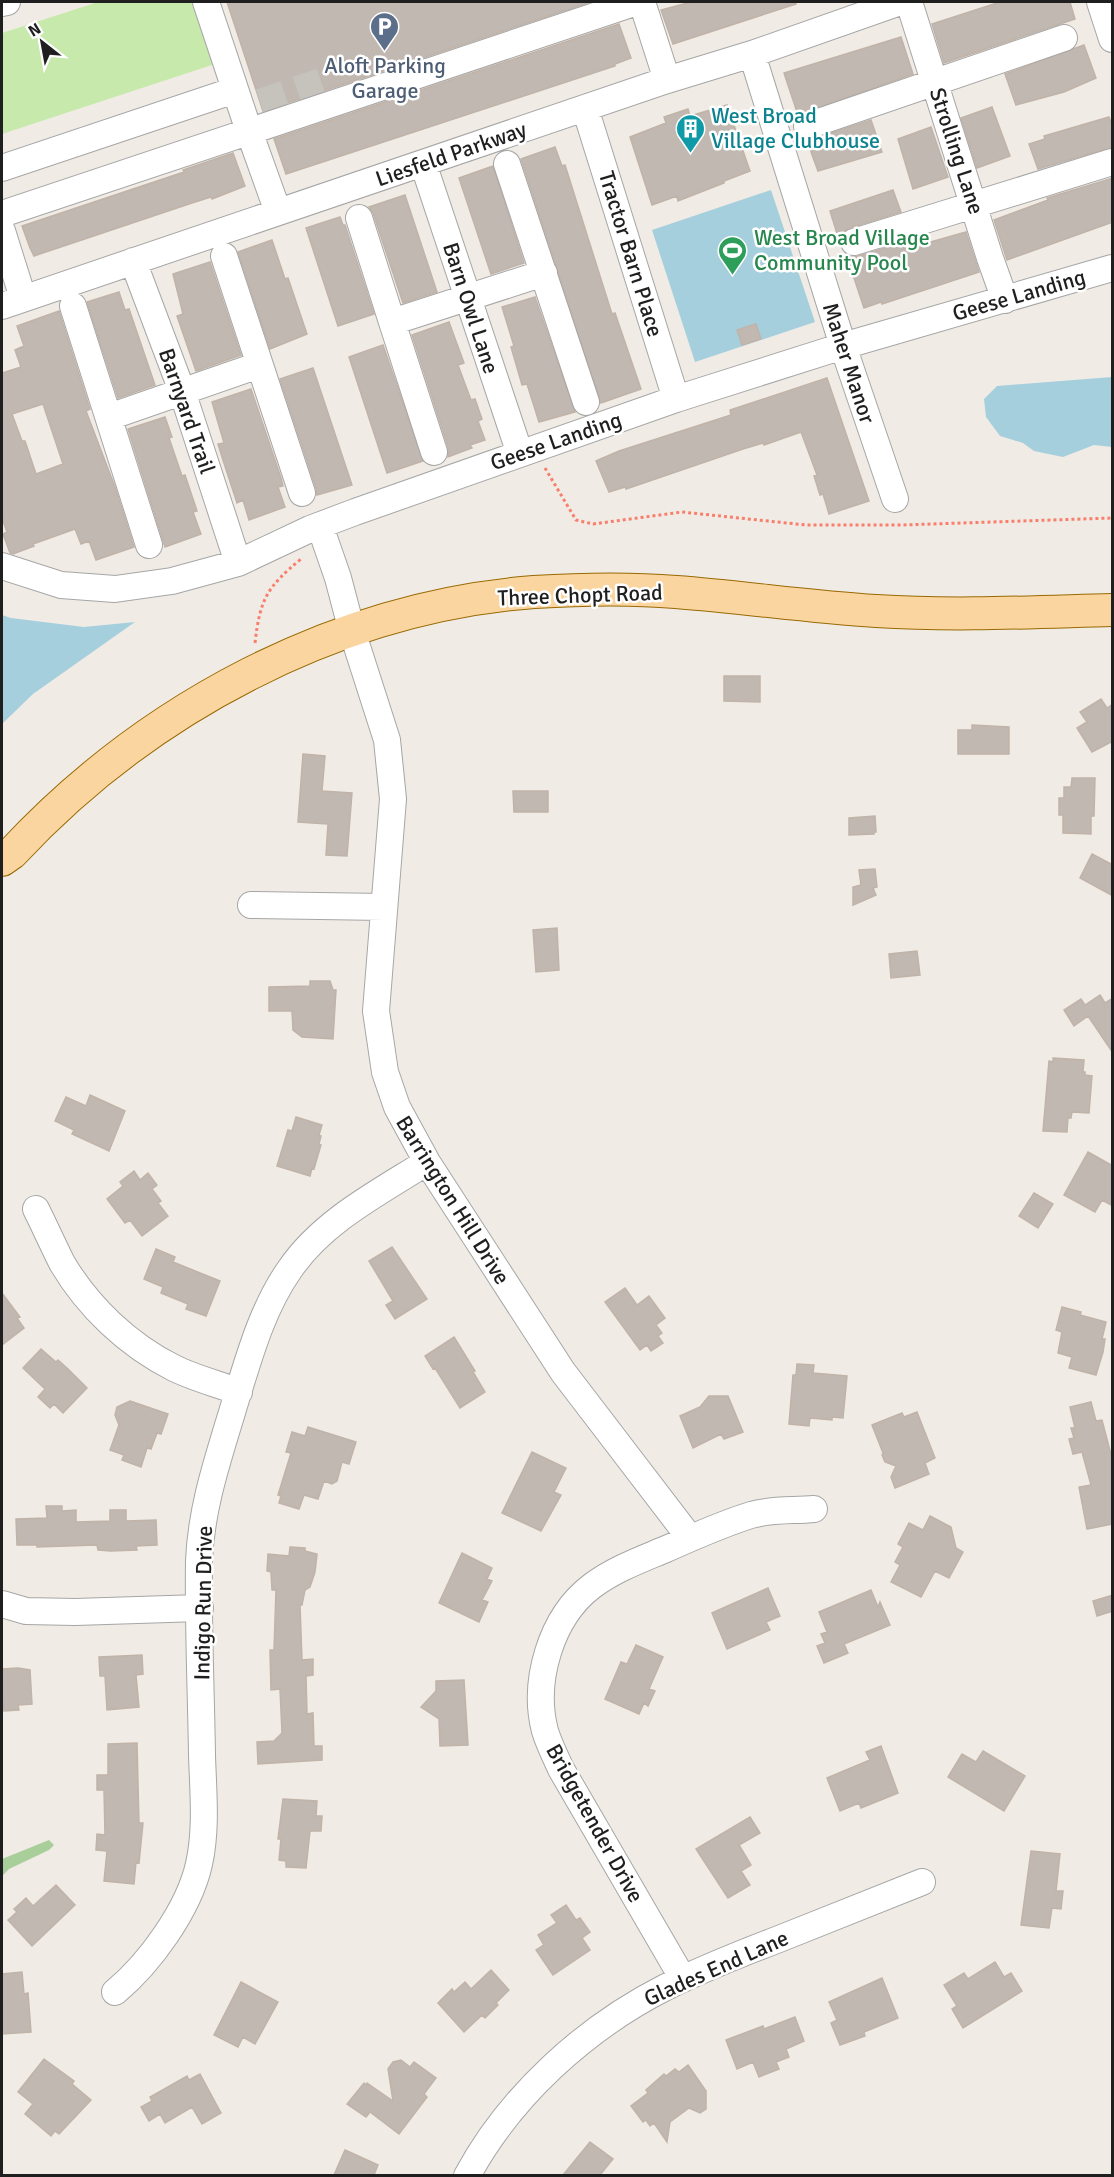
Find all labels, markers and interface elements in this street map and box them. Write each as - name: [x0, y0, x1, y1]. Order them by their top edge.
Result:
- parking icon: Aloft Parking Garage: [369, 10, 401, 52]
- north arrow: [12, 12, 72, 72]
- text: N: [25, 19, 45, 41]
- place label: Aloft Parking Garage: [324, 52, 446, 104]
- street label: Strolling Lane: [924, 84, 990, 218]
- place label: West Broad Village Clubhouse: [711, 102, 880, 154]
- building icon: West Broad Village Clubhouse: [674, 112, 706, 154]
- street label: Liesfeld Parkway: [372, 115, 531, 192]
- street label: Tractor Barn Place: [593, 168, 669, 340]
- place label: West Broad Village Community Pool: [754, 224, 930, 276]
- sports icon: West Broad Village Community Pool: [717, 234, 749, 276]
- street label: Barn Owl Lane: [437, 239, 505, 377]
- street label: Geese Landing: [949, 263, 1089, 327]
- street label: Maher Manor: [817, 299, 881, 427]
- street label: Barnyard Trail: [153, 345, 221, 477]
- street label: Geese Landing: [487, 406, 625, 476]
- street label: Three Chopt Road: [497, 579, 663, 611]
- street label: Barrington Hill Drive: [390, 1111, 516, 1289]
- street label: Indigo Run Drive: [188, 1525, 218, 1681]
- street label: Bridgetender Drive: [540, 1739, 650, 1907]
- street label: Glades End Lane: [640, 1924, 792, 2012]

